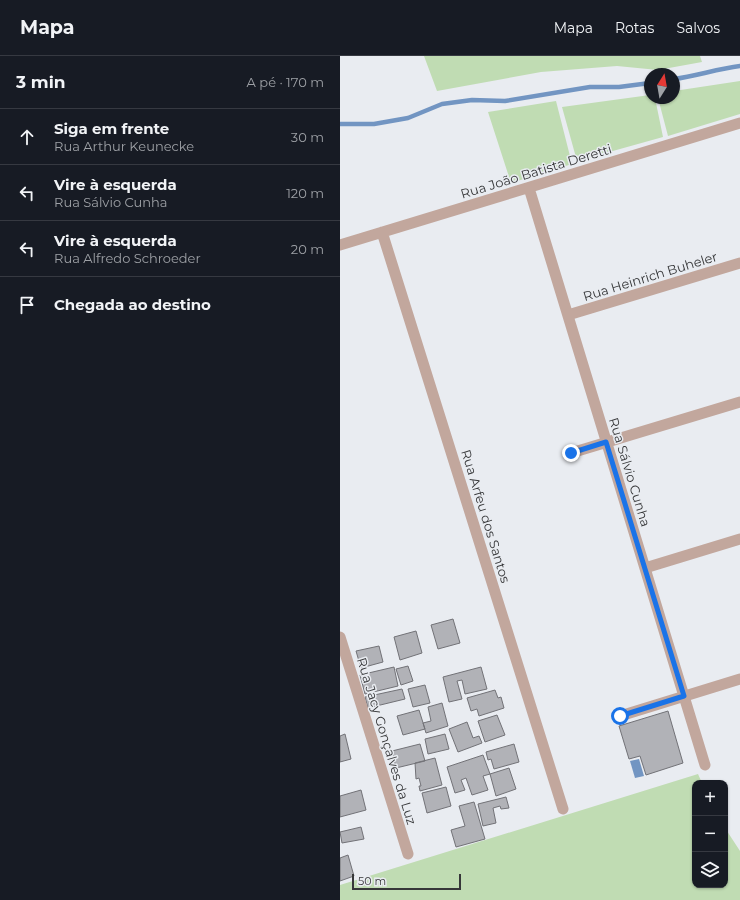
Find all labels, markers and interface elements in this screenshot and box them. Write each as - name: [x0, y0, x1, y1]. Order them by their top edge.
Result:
- text: Mapa: [20, 16, 75, 39]
- text: Mapa: [554, 19, 593, 37]
- text: Rotas: [615, 19, 654, 37]
- text: Salvos: [676, 19, 720, 37]
- north arrow: [644, 68, 680, 104]
- text: 3 min: [16, 72, 66, 92]
- text: A pé · 170 m: [247, 74, 324, 90]
- text: Siga em frente: [54, 119, 169, 138]
- icon: ahead: [16, 126, 38, 148]
- text: 30 m: [291, 129, 324, 145]
- text: Rua Arthur Keunecke: [54, 138, 194, 154]
- street label: Rua João Batista Deretti: [459, 140, 613, 202]
- text: Vire à esquerda: [54, 175, 177, 194]
- icon: left: [16, 182, 38, 204]
- text: 120 m: [286, 185, 324, 201]
- text: Rua Sálvio Cunha: [54, 194, 167, 210]
- text: Vire à esquerda: [54, 231, 177, 250]
- icon: left: [16, 238, 38, 260]
- text: 20 m: [291, 241, 324, 257]
- street label: Rua Heinrich Buheler: [581, 248, 719, 304]
- text: Rua Alfredo Schroeder: [54, 250, 201, 266]
- icon: arrive: [16, 294, 38, 316]
- text: Chegada ao destino: [54, 295, 211, 314]
- street label: Rua Sálvio Cunha: [606, 415, 654, 529]
- route end: [562, 444, 580, 462]
- street label: Rua Arfeu dos Santos: [458, 447, 514, 585]
- street label: Rua Jacy Gonçalves da Luz: [354, 656, 420, 827]
- route start: [611, 707, 629, 725]
- map controls: [692, 780, 728, 888]
- button: +: [692, 780, 728, 816]
- button: −: [692, 816, 728, 852]
- button: layers: [692, 852, 728, 888]
- scale bar: [352, 872, 461, 891]
- text: 50 m: [358, 874, 386, 888]

